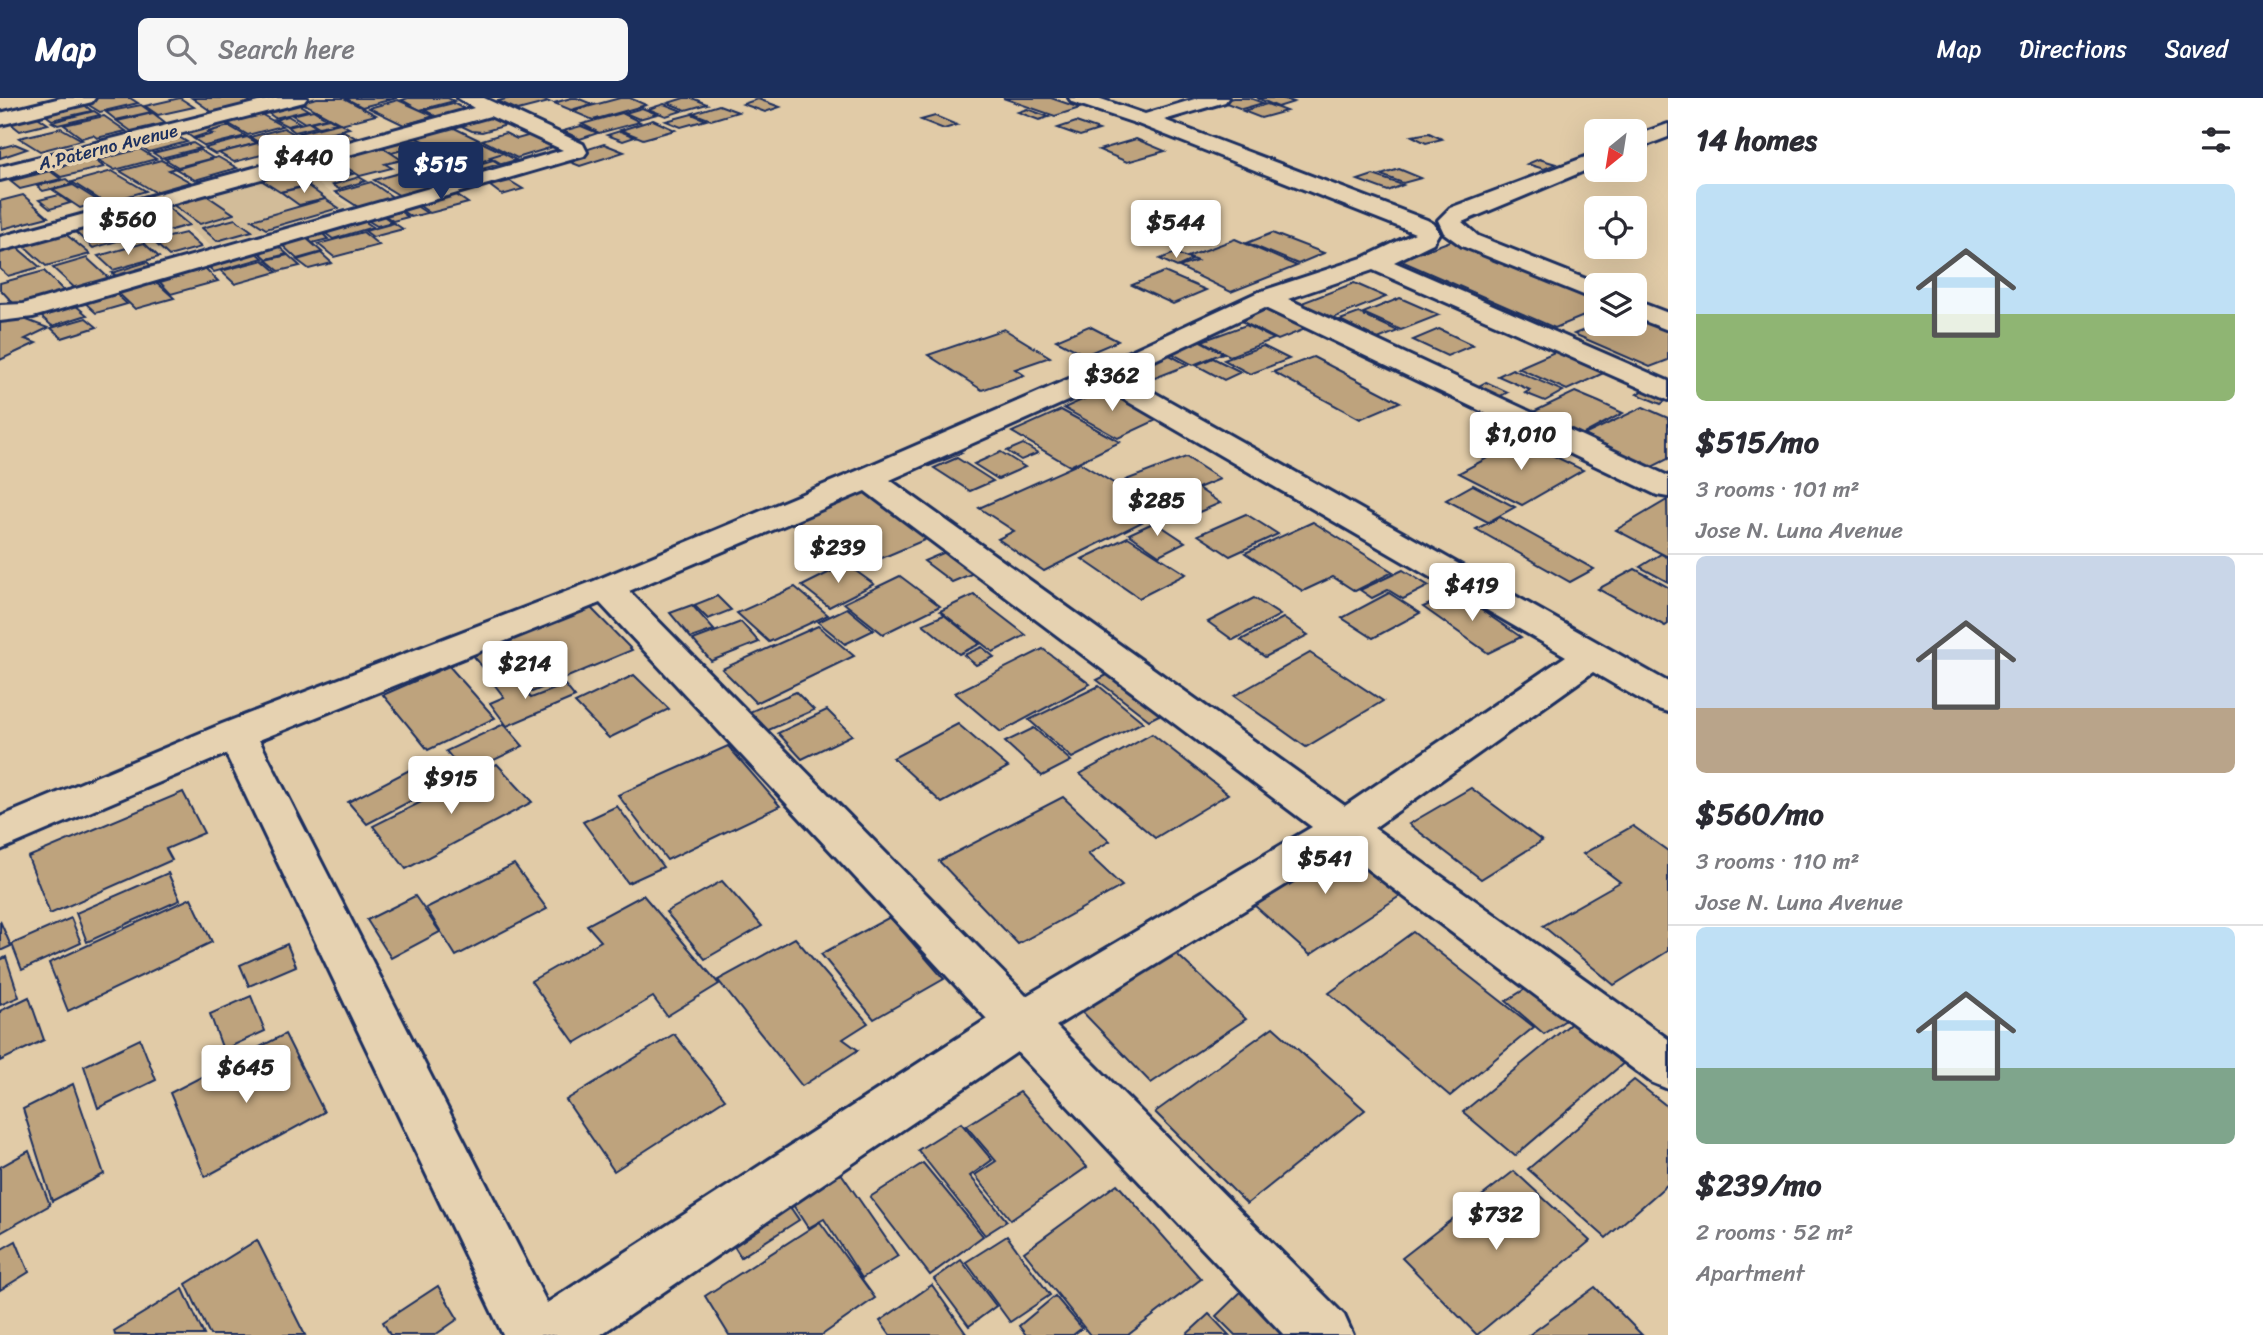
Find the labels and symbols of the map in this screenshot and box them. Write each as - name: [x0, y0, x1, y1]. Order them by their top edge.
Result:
- street label: A.Paterno Avenue: [34, 114, 181, 180]
- north arrow: [1584, 119, 1647, 182]
- pin: $440: [263, 136, 345, 195]
- pin: $515: [400, 142, 482, 202]
- pin: $560: [87, 198, 169, 257]
- pin: $544: [1135, 200, 1217, 260]
- pin: $362: [1071, 354, 1153, 413]
- pin: $1,010: [1464, 412, 1578, 472]
- pin: $285: [1116, 478, 1198, 538]
- pin: $239: [797, 526, 879, 585]
- pin: $419: [1431, 564, 1513, 623]
- pin: $214: [484, 642, 566, 701]
- pin: $915: [410, 756, 492, 816]
- pin: $541: [1284, 836, 1366, 896]
- pin: $645: [205, 1046, 287, 1105]
- pin: $732: [1455, 1192, 1537, 1252]

